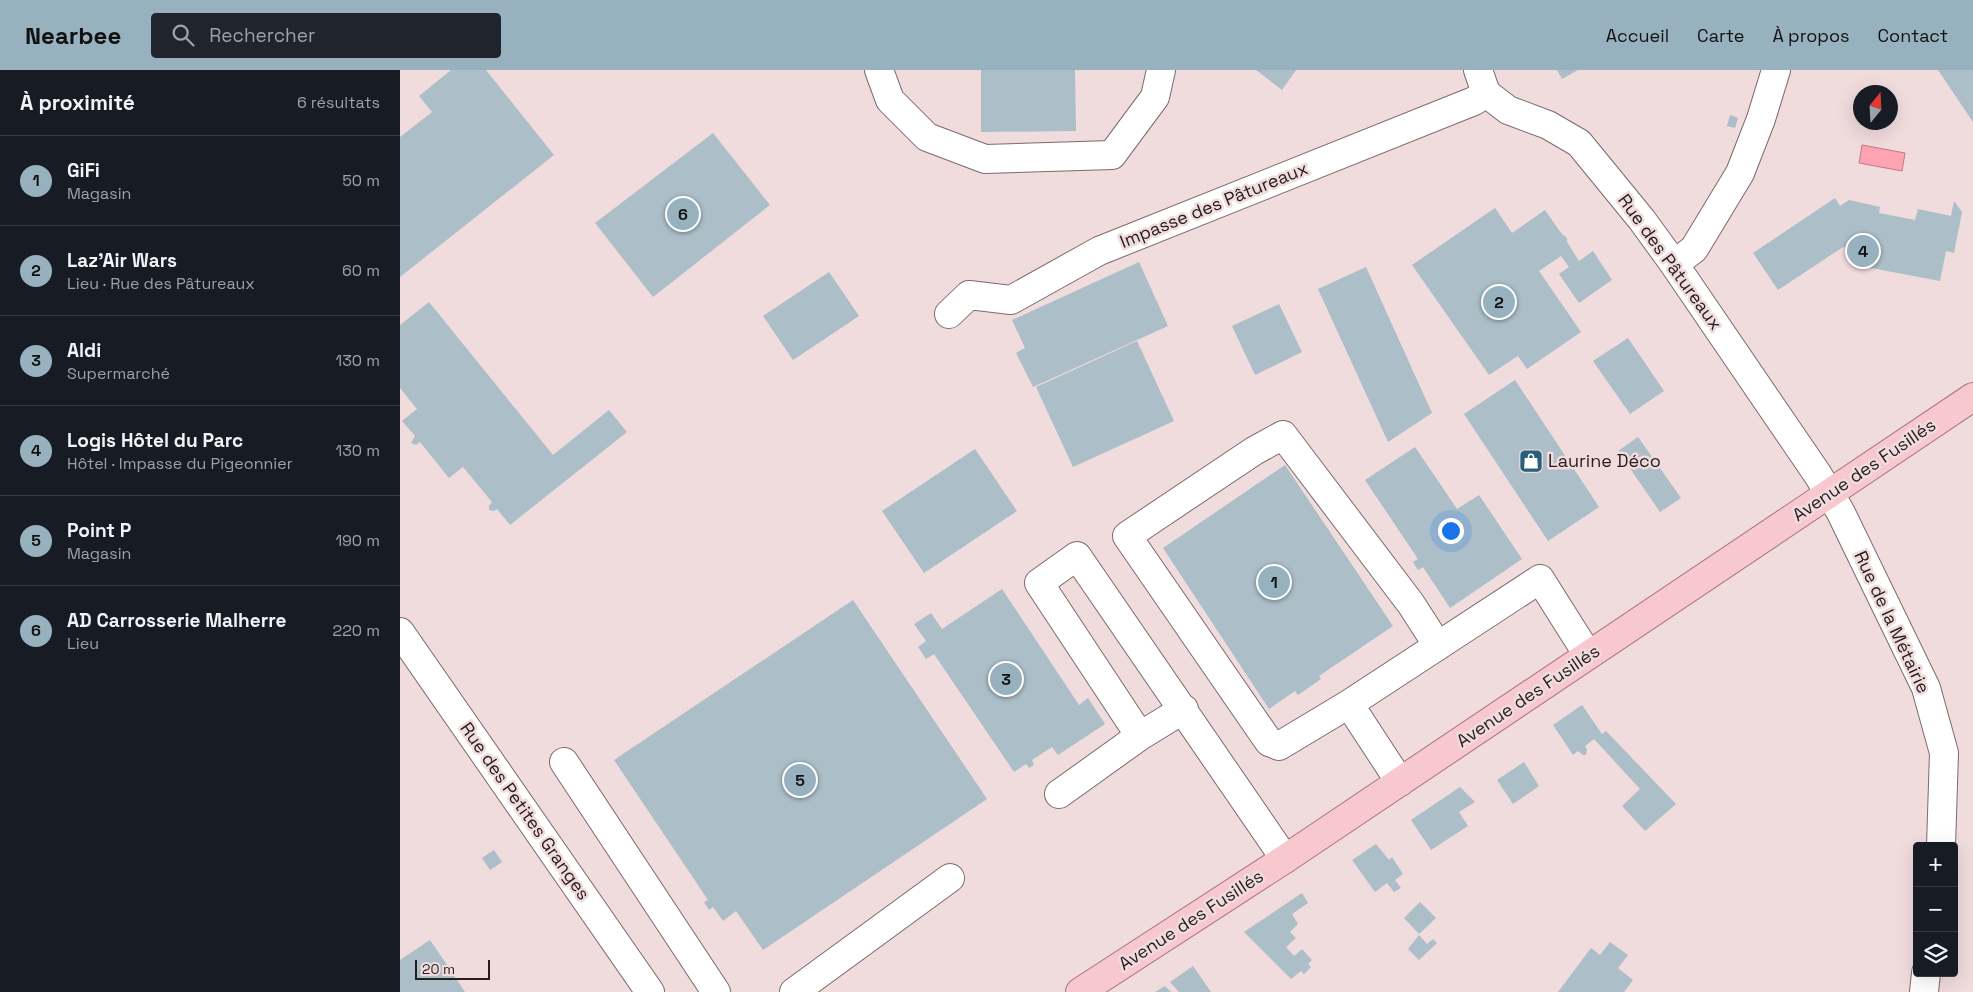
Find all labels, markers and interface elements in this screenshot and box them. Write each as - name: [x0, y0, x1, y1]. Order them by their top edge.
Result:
- search box: [151, 13, 501, 58]
- text: Nearbee: [25, 20, 121, 51]
- icon: search: [169, 21, 197, 49]
- text: Rechercher: [209, 23, 315, 48]
- text: Accueil: [1606, 24, 1669, 47]
- text: Carte: [1697, 24, 1744, 47]
- text: À propos: [1772, 24, 1850, 47]
- text: Contact: [1878, 24, 1948, 47]
- north arrow: [1853, 85, 1898, 130]
- text: À proximité: [20, 89, 135, 116]
- text: 6 résultats: [297, 92, 380, 113]
- street label: Impasse des Pâtureaux: [1116, 156, 1311, 253]
- text: GiFi: [67, 158, 100, 183]
- text: 1: [32, 170, 40, 191]
- text: 50 m: [342, 170, 380, 191]
- text: Magasin: [67, 183, 131, 204]
- street label: Rue des Pâtureaux: [1613, 189, 1728, 334]
- pin: 6: [667, 195, 699, 233]
- pin: 4: [1847, 232, 1879, 270]
- text: Laz'Air Wars: [67, 248, 177, 273]
- text: 2: [31, 260, 41, 281]
- text: 60 m: [342, 260, 380, 281]
- text: Lieu · Rue des Pâtureaux: [67, 273, 255, 294]
- pin: 2: [1483, 283, 1515, 321]
- text: Aldi: [67, 338, 101, 363]
- text: 3: [31, 350, 41, 371]
- text: 130 m: [336, 350, 380, 371]
- text: Supermarché: [67, 363, 170, 384]
- street label: Avenue des Fusillés: [1788, 413, 1940, 526]
- text: Logis Hôtel du Parc: [67, 428, 243, 453]
- text: 4: [31, 440, 41, 461]
- text: 130 m: [336, 440, 380, 461]
- shop icon: Laurine Déco: [1518, 448, 1544, 474]
- place label: Laurine Déco: [1548, 449, 1661, 472]
- text: Hôtel · Impasse du Pigeonnier: [67, 453, 293, 474]
- text: Point P: [67, 518, 131, 543]
- your location: [1438, 518, 1464, 544]
- text: 5: [31, 530, 41, 551]
- text: 190 m: [335, 530, 380, 551]
- text: Magasin: [67, 543, 131, 564]
- street label: Rue de la Métairie: [1849, 547, 1936, 697]
- pin: 1: [1258, 563, 1290, 601]
- text: AD Carrosserie Malherre: [67, 608, 286, 633]
- text: 6: [31, 620, 41, 641]
- text: 220 m: [333, 620, 380, 641]
- text: Lieu: [67, 633, 99, 654]
- street label: Avenue des Fusillés: [1452, 639, 1604, 752]
- pin: 3: [990, 660, 1022, 698]
- street label: Rue des Petites Granges: [455, 717, 596, 904]
- pin: 5: [784, 761, 816, 799]
- map controls: [1913, 842, 1958, 977]
- button: +: [1913, 842, 1958, 887]
- street label: Avenue des Fusillés: [1114, 864, 1268, 975]
- button: −: [1913, 887, 1958, 932]
- button: layers: [1913, 932, 1958, 977]
- scale bar: [415, 957, 490, 980]
- text: 20 m: [422, 960, 455, 978]

